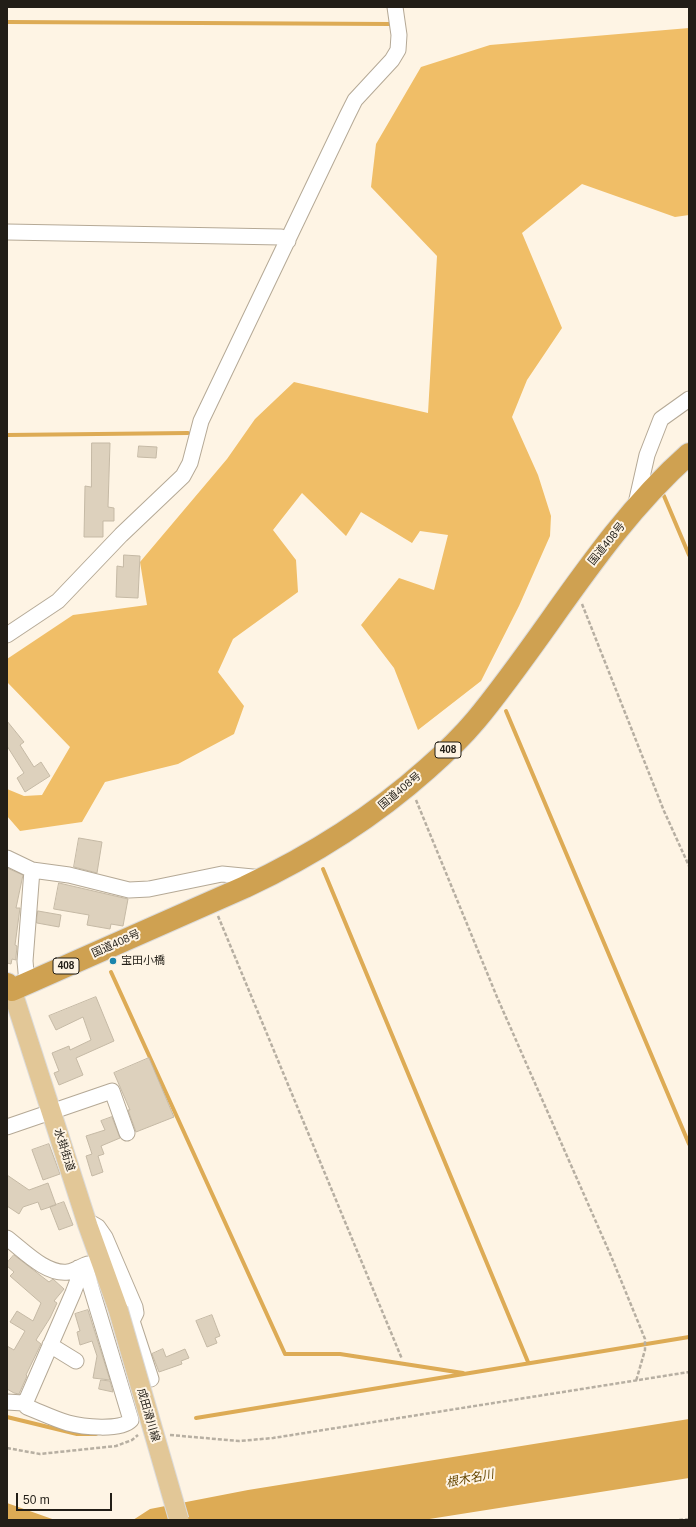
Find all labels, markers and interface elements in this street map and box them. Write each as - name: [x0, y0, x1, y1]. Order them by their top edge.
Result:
- street label: 国道408号: [586, 520, 628, 568]
- road number: 408: [435, 742, 461, 758]
- street label: 国道408号: [376, 769, 424, 813]
- street label: 国道408号: [90, 928, 142, 960]
- place label: 宝田小橋: [121, 954, 165, 968]
- marker: 宝田小橋: [108, 956, 118, 966]
- road number: 408: [53, 958, 79, 974]
- street label: 水掛街道: [51, 1127, 77, 1173]
- street label: 成田滑川線: [134, 1387, 162, 1443]
- water label: 根木名川: [445, 1467, 495, 1491]
- scale bar: [18, 1485, 114, 1511]
- text: 50 m: [23, 1493, 50, 1507]

